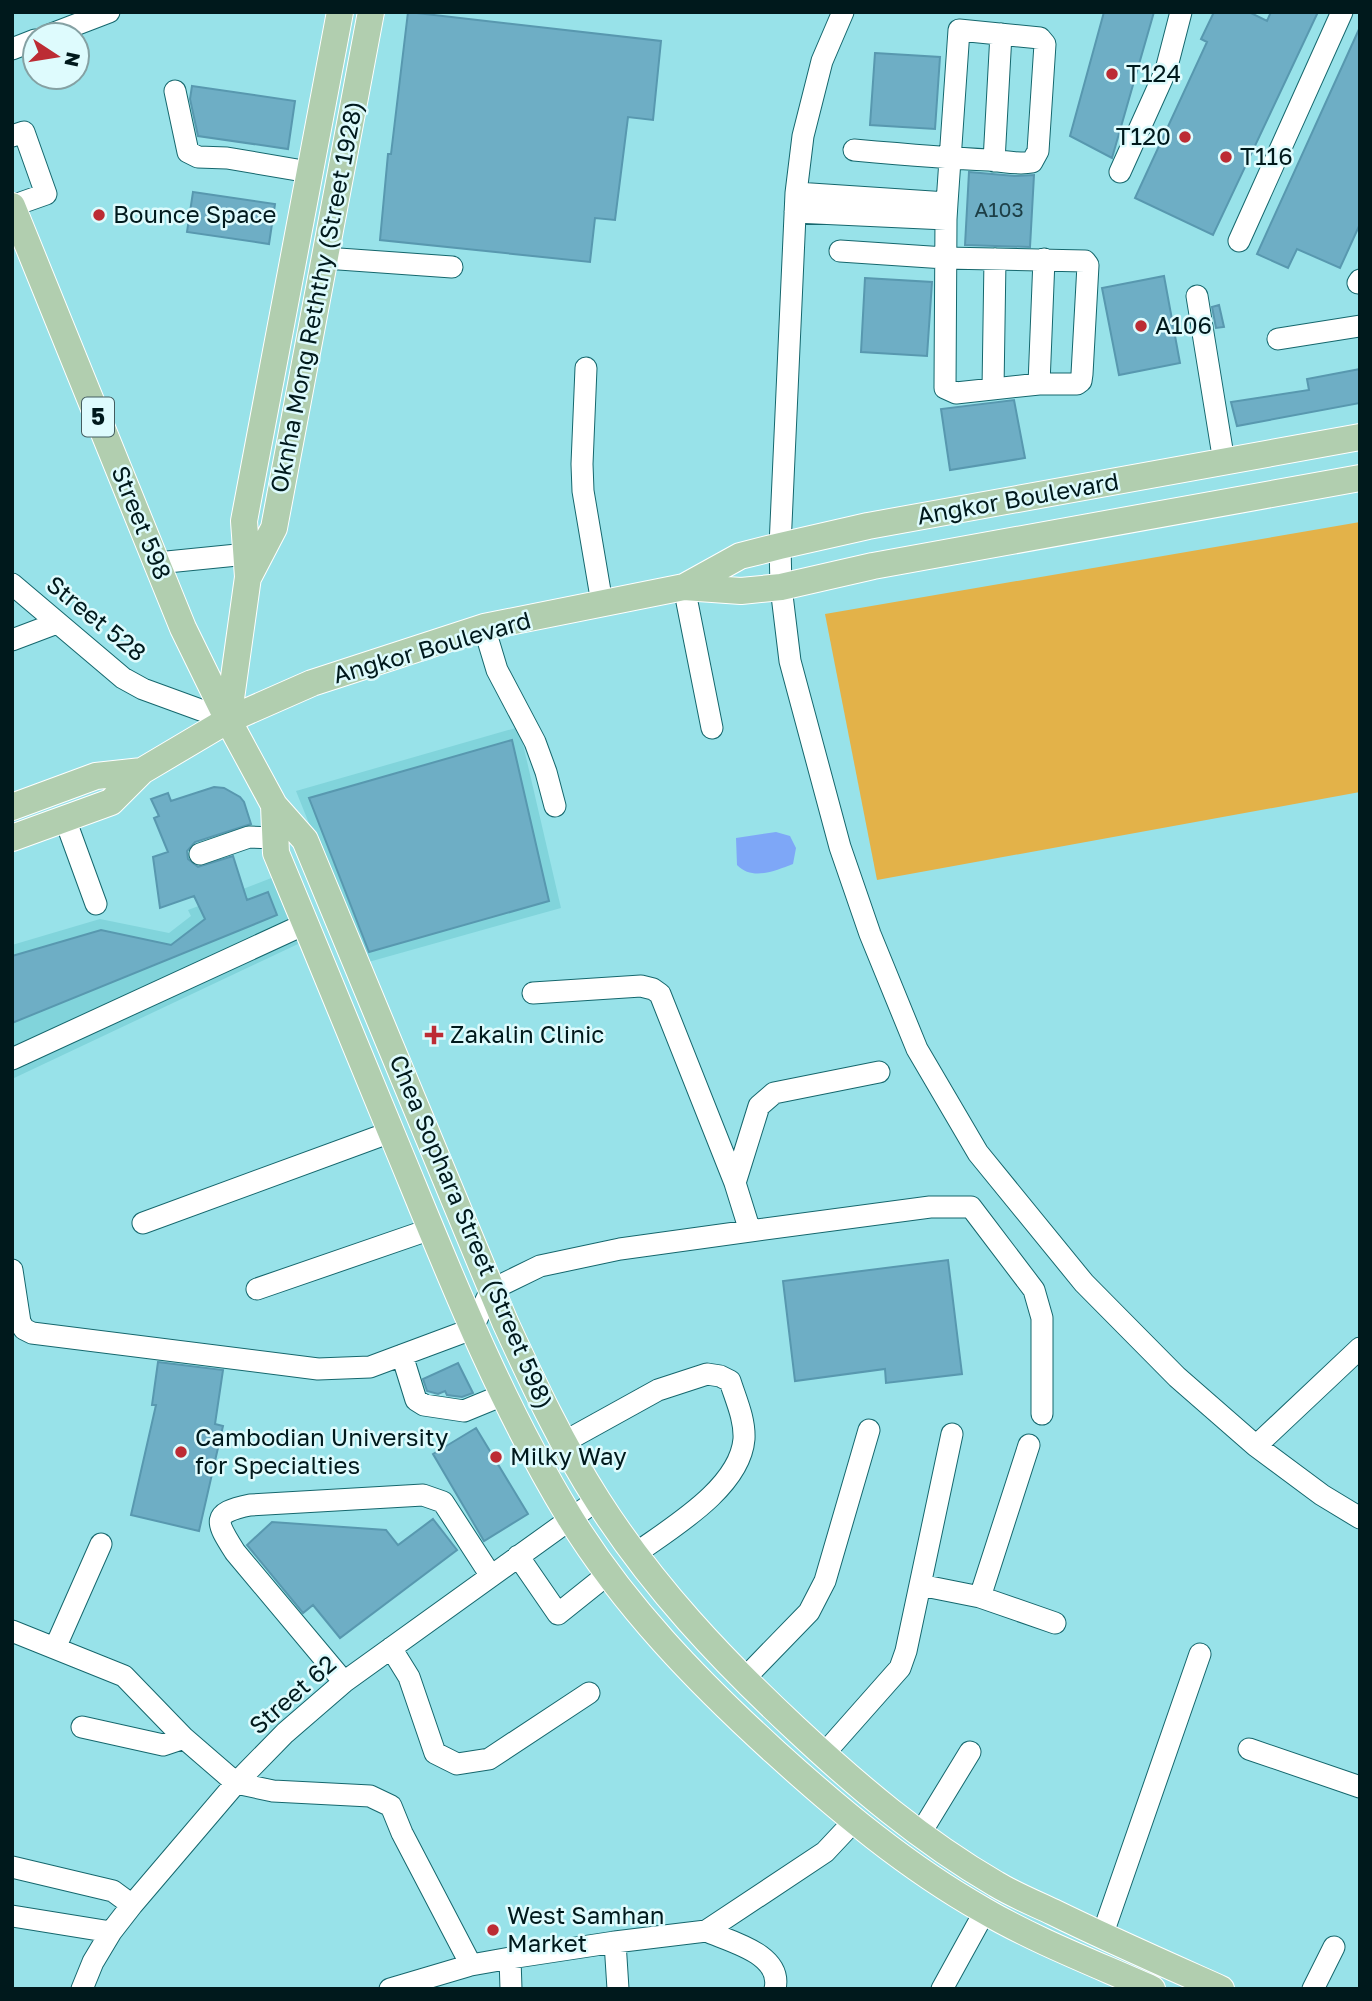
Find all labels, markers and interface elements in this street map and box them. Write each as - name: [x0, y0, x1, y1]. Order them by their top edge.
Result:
- north arrow: [21, 21, 91, 91]
- text: N: [60, 50, 86, 69]
- place label: T124: [1126, 58, 1181, 87]
- marker: T124: [1104, 66, 1120, 82]
- street label: Oknha Mong Reththy (Street 1928): [263, 98, 368, 495]
- place label: T120: [1116, 121, 1171, 150]
- marker: T120: [1177, 129, 1193, 145]
- place label: T116: [1240, 141, 1293, 170]
- marker: T116: [1218, 149, 1234, 165]
- house number: A103: [974, 196, 1024, 222]
- place label: Bounce Space: [113, 199, 276, 228]
- marker: Bounce Space: [91, 207, 107, 223]
- place label: A106: [1155, 310, 1212, 339]
- marker: A106: [1133, 318, 1149, 334]
- road number: 5: [82, 398, 114, 436]
- street label: Street 598: [106, 461, 178, 584]
- street label: Angkor Boulevard: [915, 465, 1121, 530]
- street label: Street 528: [41, 569, 153, 667]
- street label: Angkor Boulevard: [329, 604, 534, 689]
- place label: Zakalin Clinic: [450, 1019, 604, 1048]
- marker: Zakalin Clinic: [424, 1025, 444, 1045]
- street label: Chea Sophara Street (Street 598): [385, 1050, 560, 1413]
- place label: Cambodian University for Specialties: [195, 1422, 448, 1479]
- place label: Milky Way: [510, 1441, 627, 1470]
- marker: Cambodian University for Specialties: [173, 1444, 189, 1460]
- marker: Milky Way: [488, 1449, 504, 1465]
- street label: Street 62: [243, 1648, 341, 1739]
- place label: West Samhan Market: [507, 1900, 665, 1957]
- marker: West Samhan Market: [485, 1922, 501, 1938]

